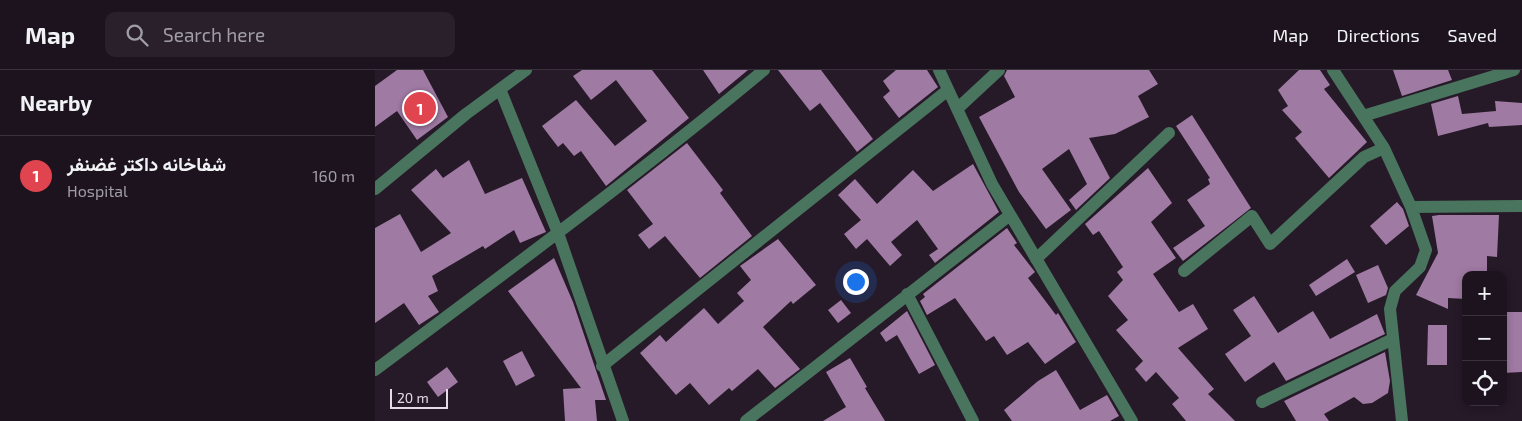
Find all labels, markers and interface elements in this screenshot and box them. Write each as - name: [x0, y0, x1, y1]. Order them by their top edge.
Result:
- search box: [105, 12, 455, 57]
- text: Map: [25, 20, 75, 49]
- icon: search: [123, 21, 151, 49]
- text: Search here: [163, 23, 265, 46]
- text: Map: [1272, 24, 1309, 46]
- text: Directions: [1337, 24, 1420, 46]
- text: Saved: [1448, 24, 1497, 46]
- pin: 1: [404, 89, 436, 127]
- text: Nearby: [20, 90, 92, 115]
- text: شفاخانه داکتر غضنفر: [67, 152, 226, 175]
- text: 1: [33, 166, 39, 185]
- text: 160 m: [312, 166, 355, 185]
- text: Hospital: [67, 181, 128, 200]
- your location: [843, 269, 869, 295]
- map controls: [1462, 271, 1507, 406]
- button: +: [1462, 271, 1507, 316]
- button: −: [1462, 316, 1507, 361]
- button: locate: [1462, 361, 1507, 406]
- scale bar: [390, 386, 447, 409]
- text: 20 m: [397, 389, 429, 406]

